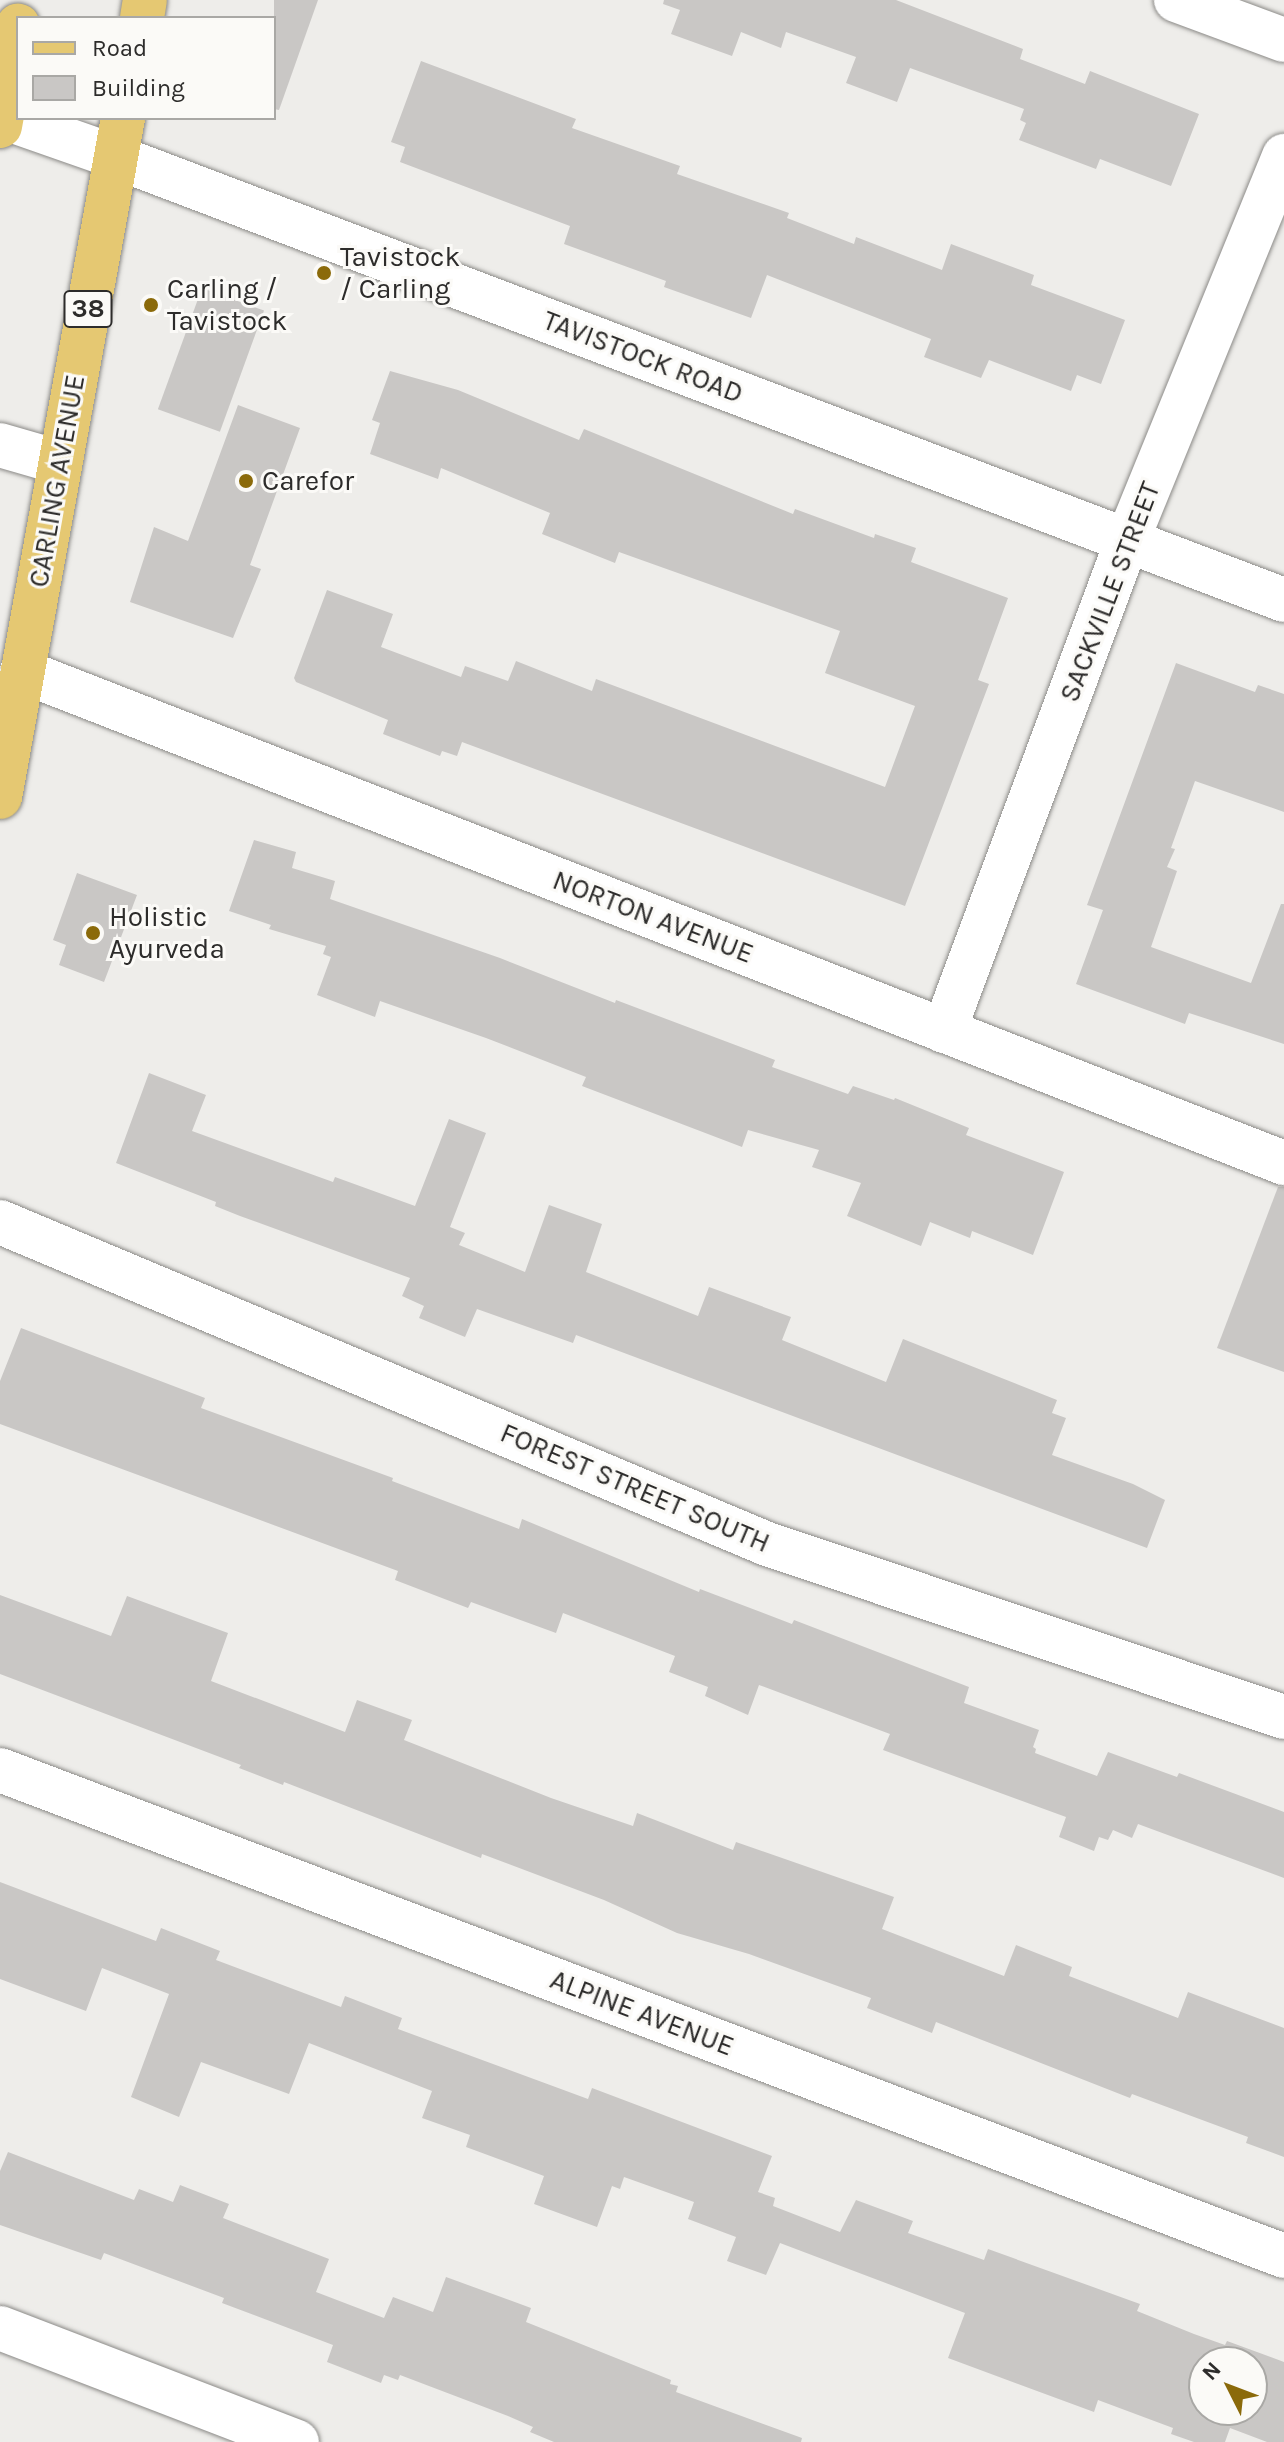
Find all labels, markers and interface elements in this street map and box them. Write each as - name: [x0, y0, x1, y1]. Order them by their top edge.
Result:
- legend: [16, 16, 276, 120]
- text: Road: [92, 34, 147, 62]
- text: Building: [92, 74, 185, 102]
- place label: Tavistock / Carling: [340, 240, 460, 306]
- marker: Tavistock / Carling: [315, 264, 333, 282]
- place label: Carling / Tavistock: [167, 272, 287, 338]
- road number: 38: [62, 287, 114, 331]
- marker: Carling / Tavistock: [142, 296, 160, 314]
- street label: TAVISTOCK ROAD: [538, 303, 748, 411]
- street label: CARLING AVENUE: [22, 372, 92, 590]
- place label: Carefor: [262, 464, 354, 498]
- marker: Carefor: [237, 472, 255, 490]
- street label: SACKVILLE STREET: [1053, 477, 1167, 707]
- street label: NORTON AVENUE: [548, 863, 758, 971]
- place label: Holistic Ayurveda: [109, 900, 225, 966]
- marker: Holistic Ayurveda: [84, 924, 102, 942]
- street label: FOREST STREET SOUTH: [495, 1416, 775, 1560]
- street label: ALPINE AVENUE: [545, 1963, 739, 2063]
- north arrow: [1188, 2346, 1268, 2426]
- text: N: [1197, 2357, 1227, 2386]

